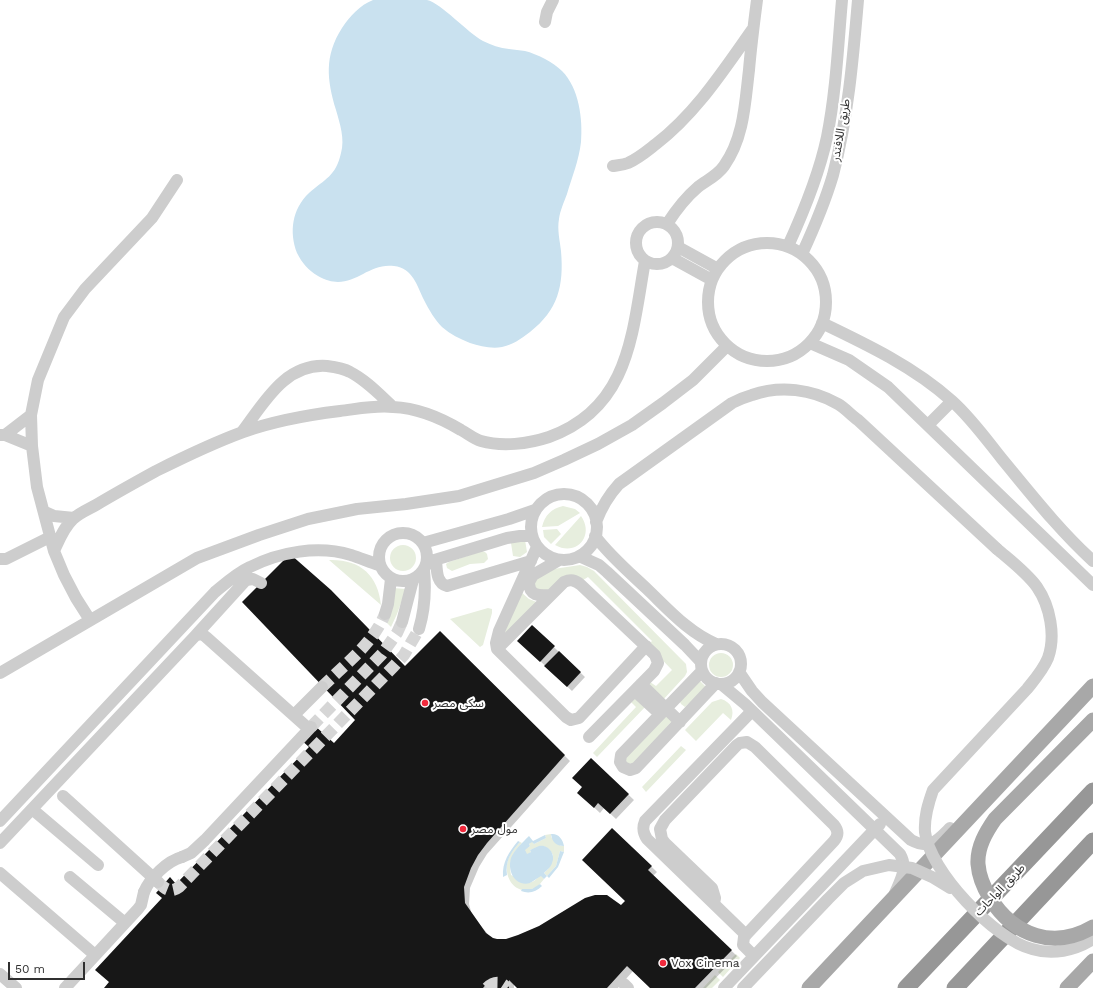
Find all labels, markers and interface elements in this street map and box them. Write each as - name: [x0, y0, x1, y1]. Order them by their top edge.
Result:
- street label: طريق اللافندر: [828, 98, 854, 162]
- place label: سكى مصر: [433, 696, 484, 710]
- marker: سكى مصر: [420, 698, 430, 708]
- place label: مول مصر: [471, 822, 518, 836]
- marker: مول مصر: [458, 824, 468, 834]
- street label: طريق الواحات: [972, 861, 1028, 919]
- scale bar: [10, 954, 87, 980]
- place label: Vox Cinema: [671, 956, 740, 970]
- marker: Vox Cinema: [658, 958, 668, 968]
- text: 50 m: [15, 962, 45, 976]

